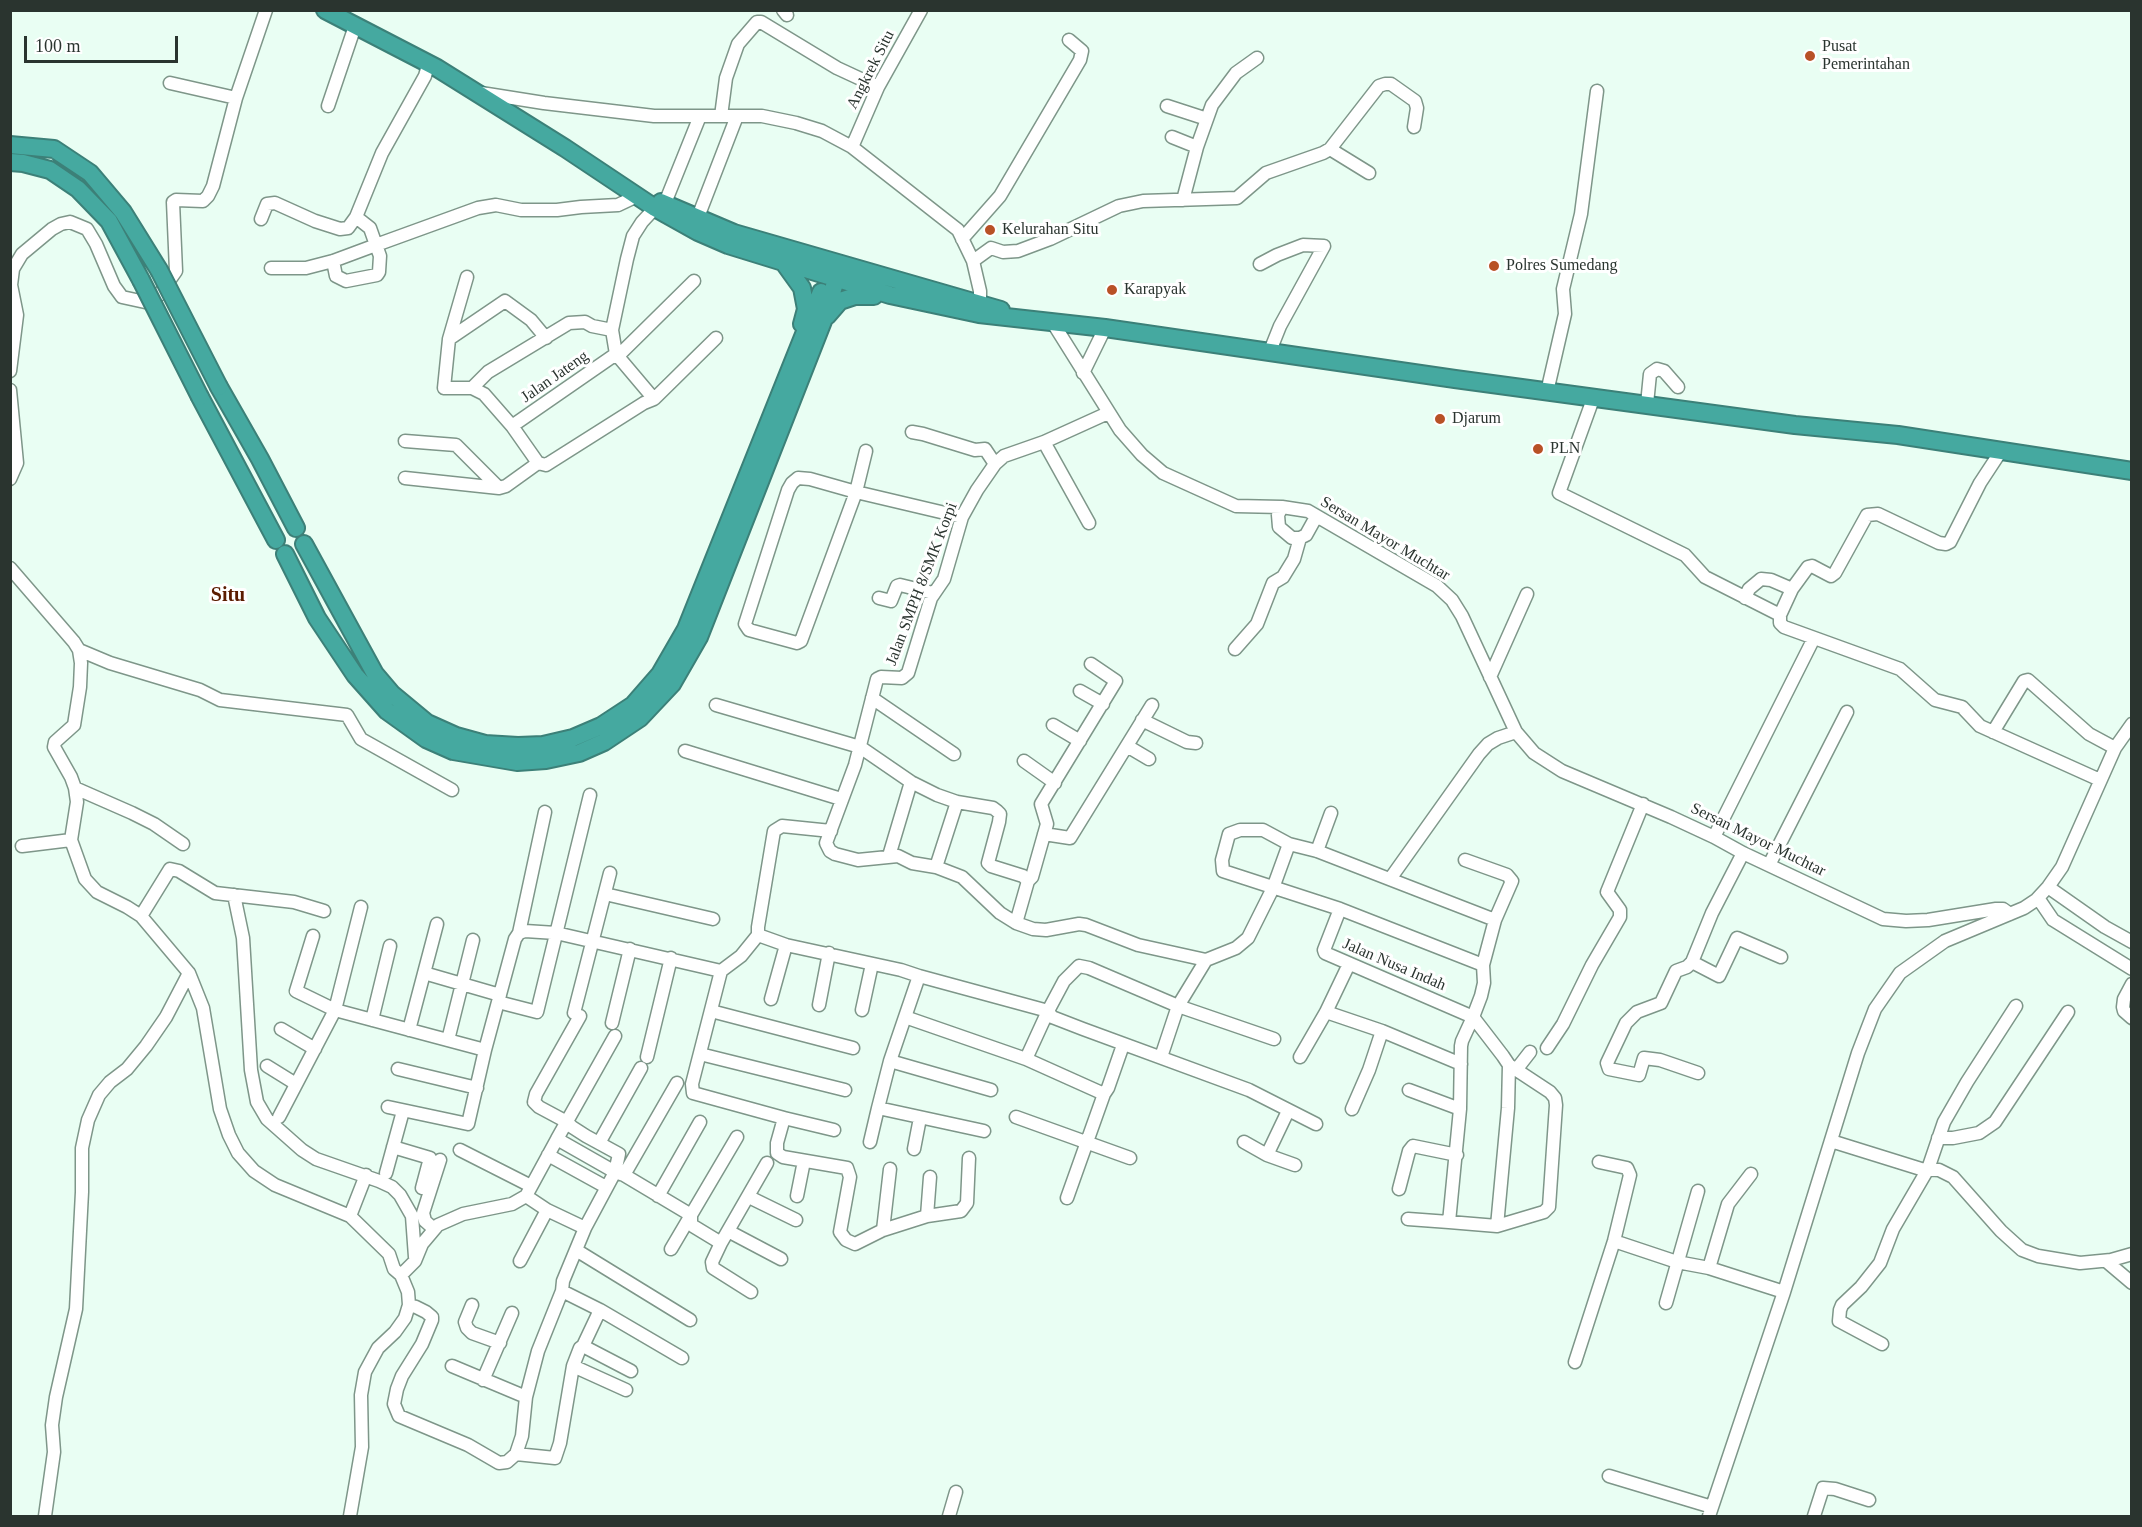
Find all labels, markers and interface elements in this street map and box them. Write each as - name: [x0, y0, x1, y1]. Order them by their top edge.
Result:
- scale bar: [27, 24, 182, 62]
- street label: Angkrek Situ: [843, 27, 899, 113]
- text: 100 m: [35, 36, 81, 56]
- place label: Pusat Pemerintahan: [1822, 37, 1910, 75]
- marker: Pusat Pemerintahan: [1803, 49, 1817, 63]
- place label: Kelurahan Situ: [1002, 220, 1098, 240]
- marker: Kelurahan Situ: [983, 223, 997, 237]
- place label: Polres Sumedang: [1506, 256, 1618, 276]
- marker: Polres Sumedang: [1487, 259, 1501, 273]
- place label: Karapyak: [1124, 280, 1186, 300]
- marker: Karapyak: [1105, 283, 1119, 297]
- street label: Jalan Jateng: [518, 347, 592, 407]
- place label: Djarum: [1452, 409, 1501, 429]
- marker: Djarum: [1433, 412, 1447, 426]
- place label: PLN: [1550, 439, 1580, 459]
- marker: PLN: [1531, 442, 1545, 456]
- street label: Sersan Mayor Muchtar: [1317, 493, 1453, 585]
- street label: Jalan SMPH 8/SMK Korpi: [882, 500, 962, 668]
- district label: Situ: [211, 584, 245, 608]
- street label: Sersan Mayor Muchtar: [1687, 799, 1829, 881]
- street label: Jalan Nusa Indah: [1340, 935, 1448, 995]

